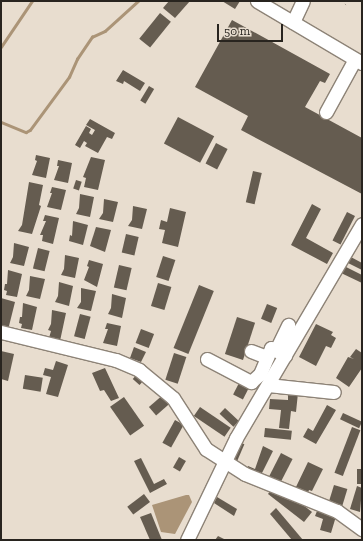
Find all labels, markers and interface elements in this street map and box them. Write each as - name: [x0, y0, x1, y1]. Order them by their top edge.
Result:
- scale bar: [219, 16, 285, 42]
- text: 50 m: [224, 24, 250, 38]

